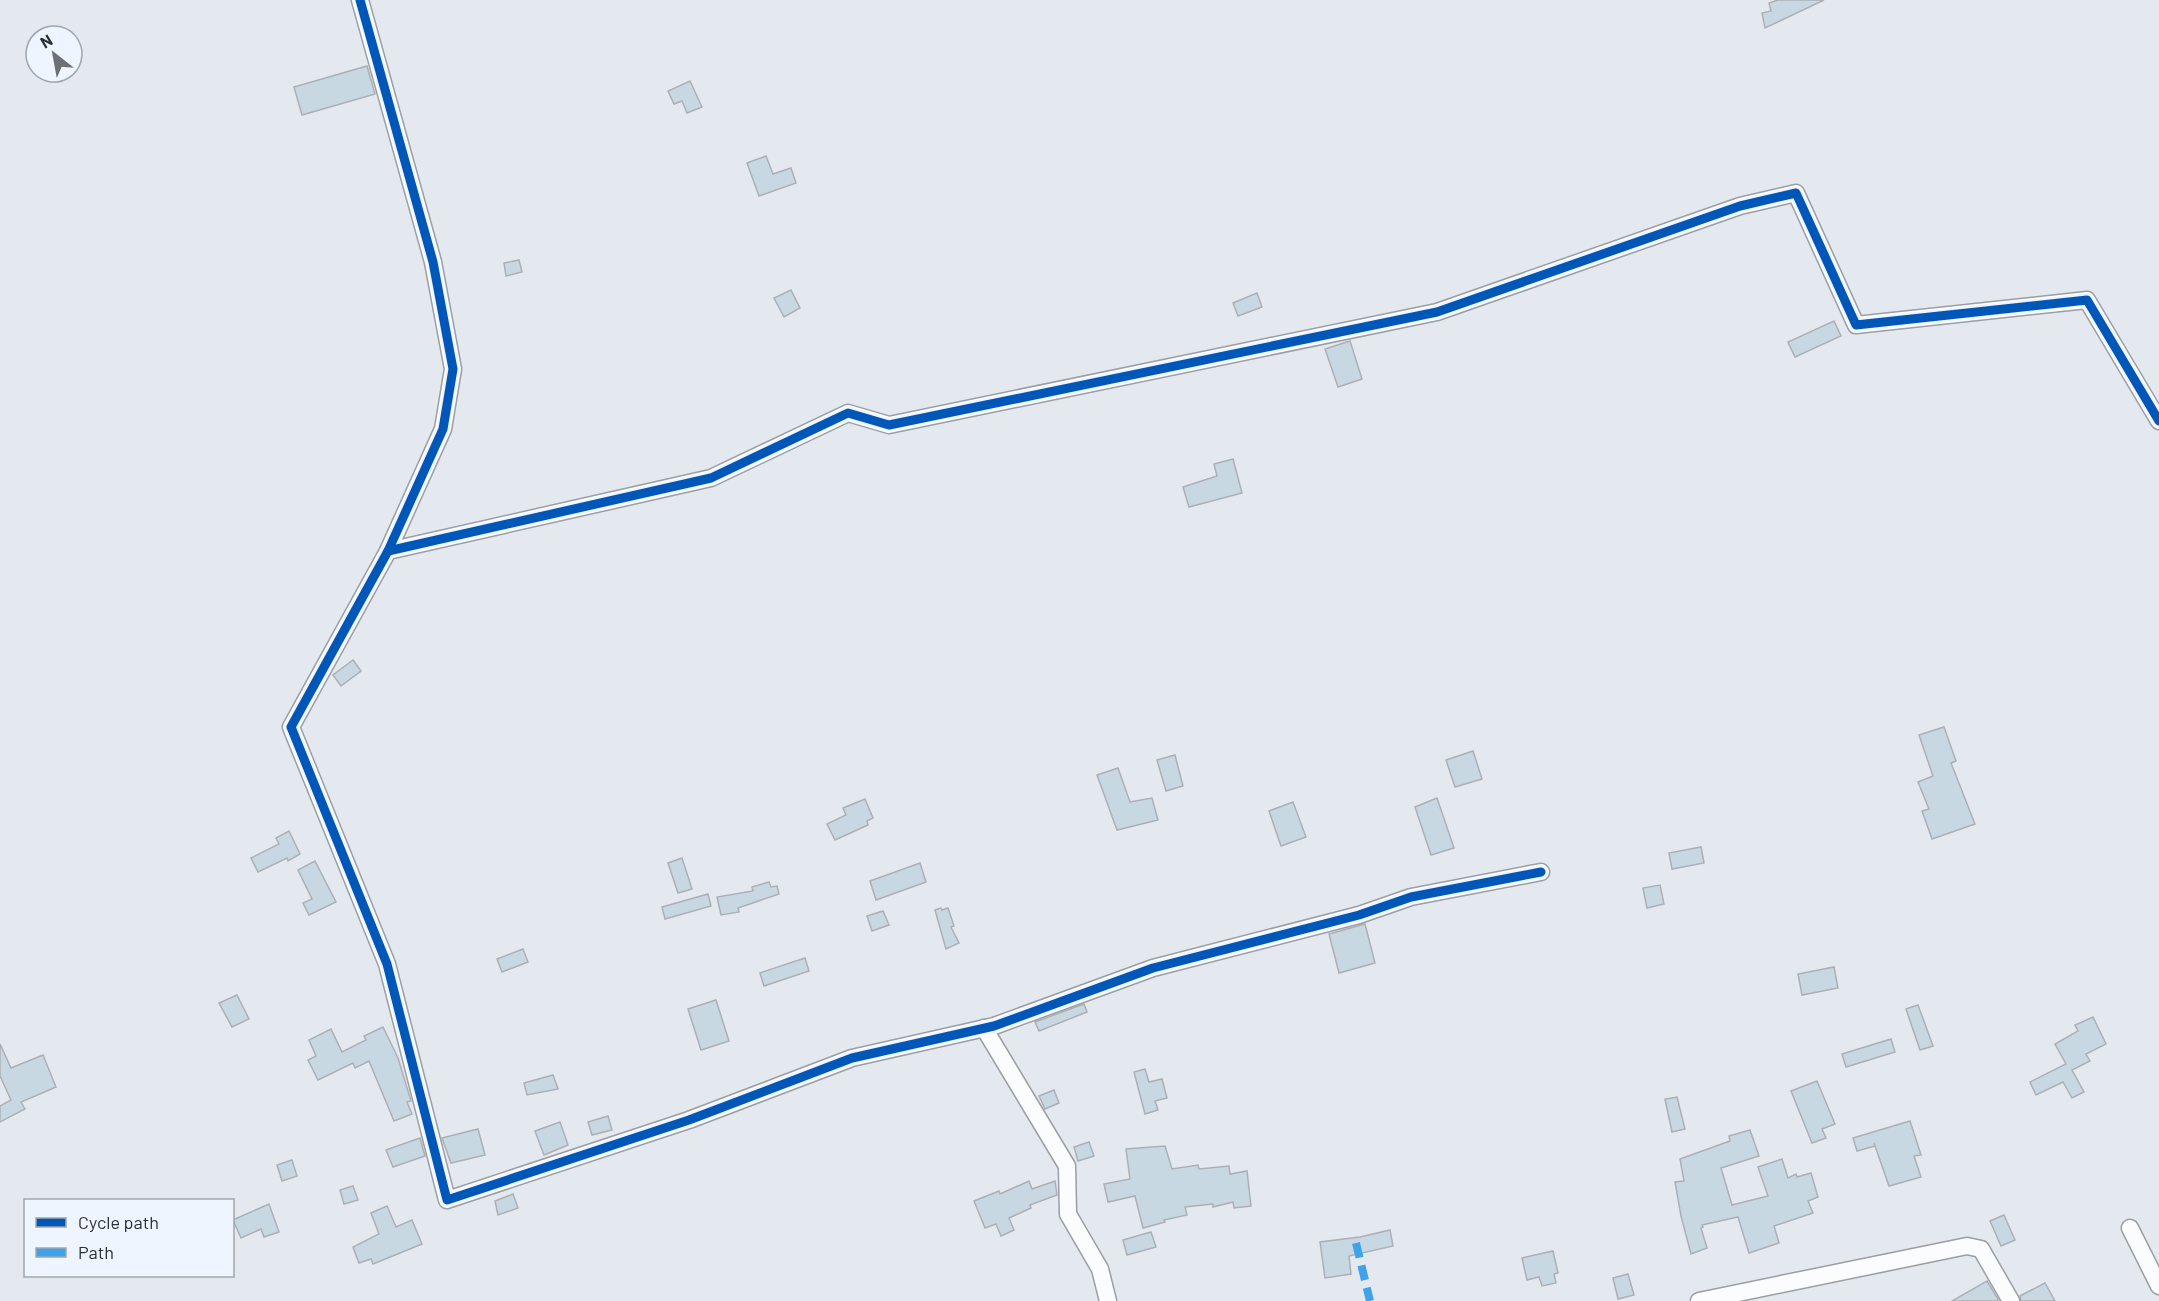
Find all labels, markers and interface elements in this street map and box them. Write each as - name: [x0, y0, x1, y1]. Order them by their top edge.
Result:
- north arrow: [24, 24, 84, 84]
- text: N: [37, 30, 55, 52]
- legend: [24, 1199, 234, 1277]
- text: Cycle path: [78, 1211, 159, 1233]
- text: Path: [78, 1241, 114, 1263]

